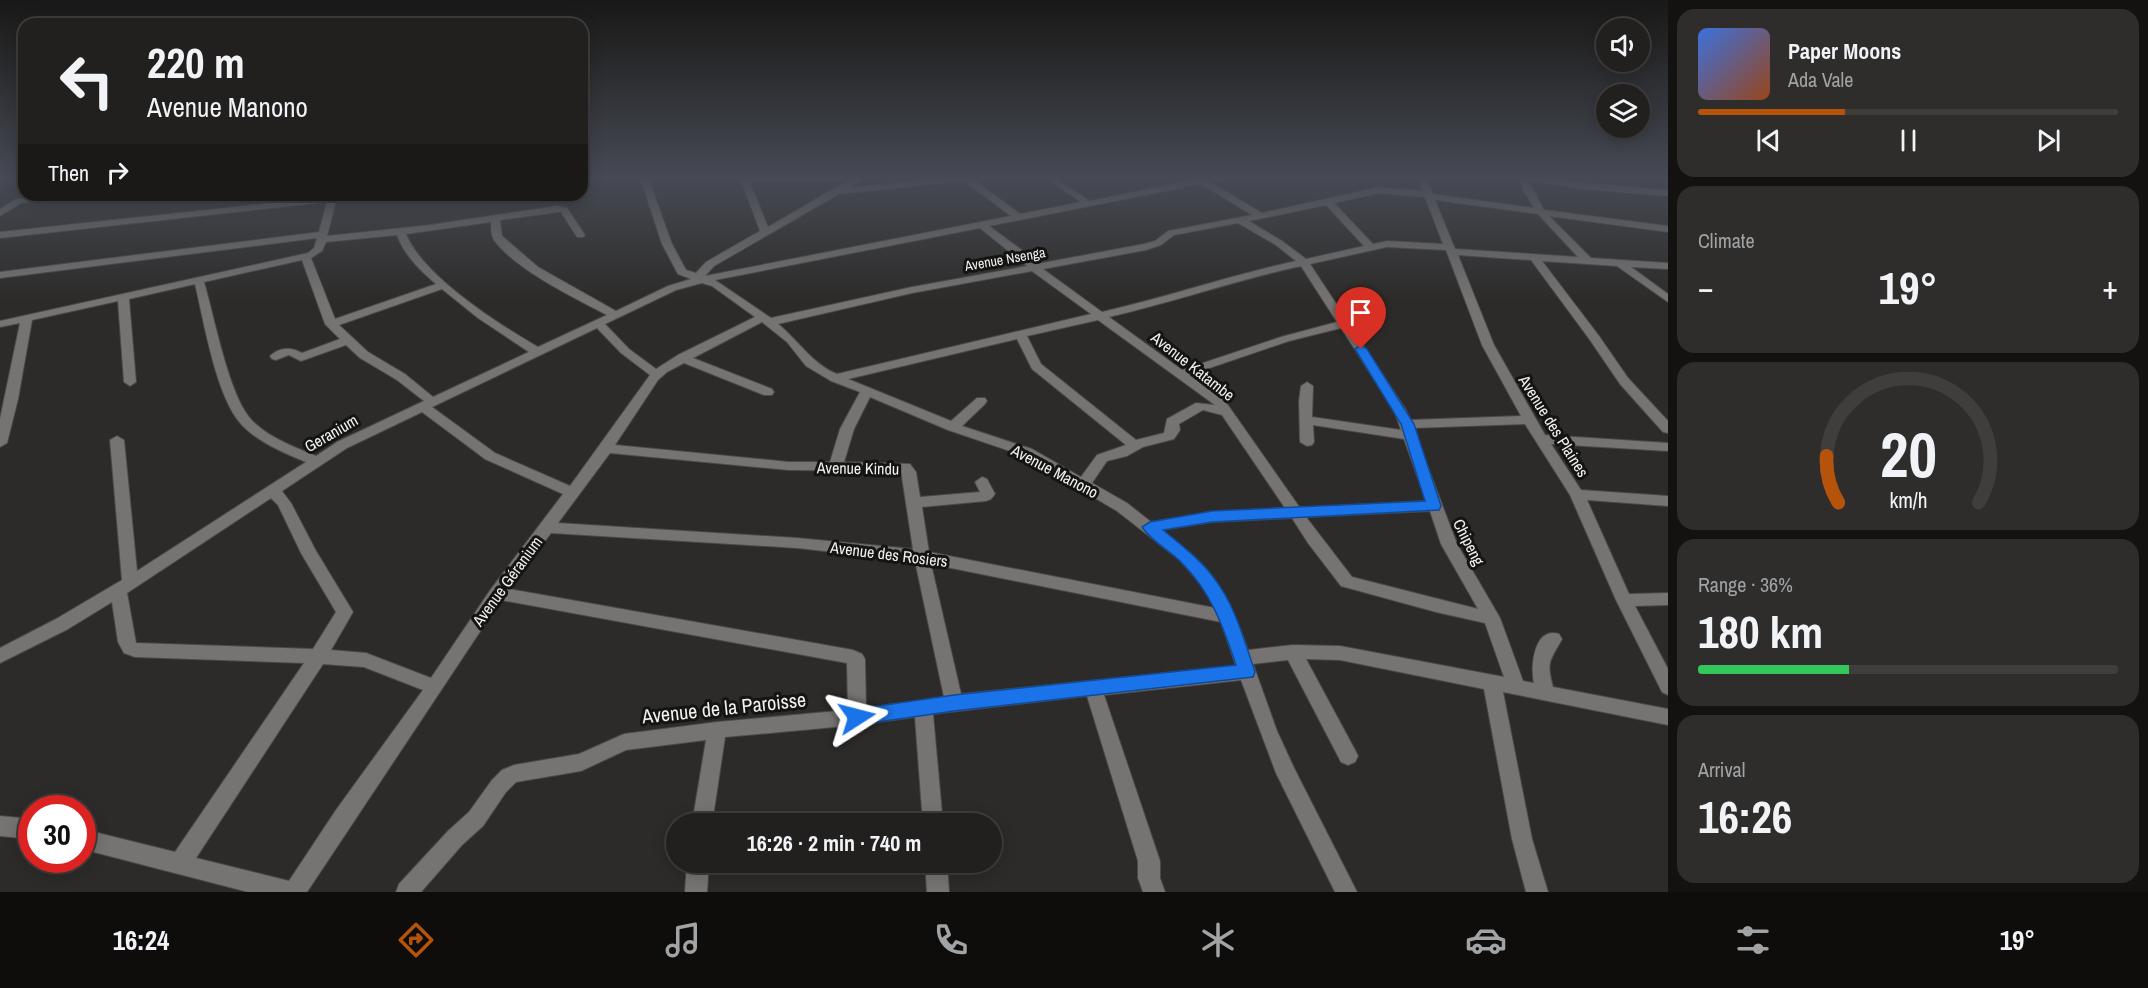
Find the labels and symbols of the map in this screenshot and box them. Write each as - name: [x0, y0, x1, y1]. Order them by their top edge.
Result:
- street label: Avenue Nsenga: [962, 243, 1047, 275]
- pin: [1335, 287, 1386, 349]
- street label: Avenue Katambe: [1146, 326, 1239, 406]
- street label: Avenue des Plaines: [1513, 370, 1594, 481]
- street label: Geranium: [300, 409, 362, 457]
- street label: Avenue Manono: [1007, 438, 1102, 503]
- street label: Avenue Kindu: [816, 456, 899, 480]
- street label: Chipeng: [1448, 515, 1490, 570]
- street label: Avenue Géranium: [466, 532, 547, 631]
- street label: Avenue des Rosiers: [828, 536, 949, 572]
- street label: Avenue de la Paroisse: [640, 685, 807, 730]
- position arrow: [825, 685, 889, 749]
- speed limit sign: 30: [18, 795, 96, 873]

